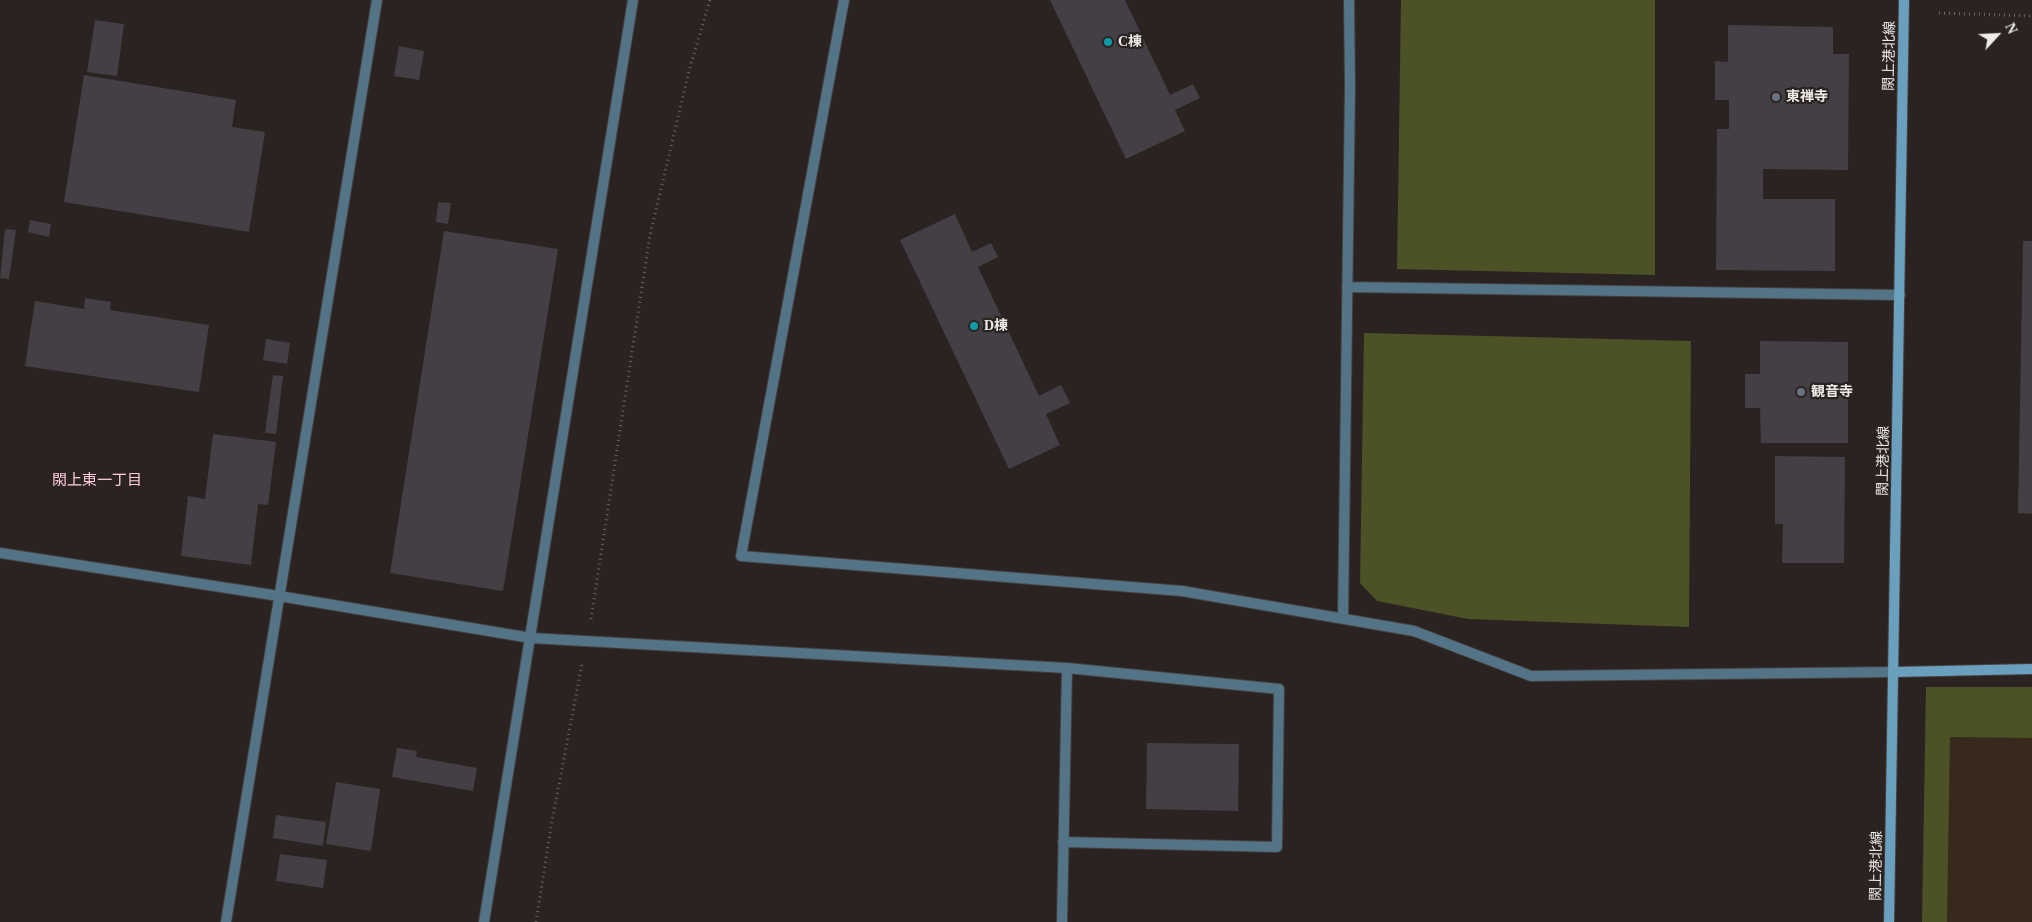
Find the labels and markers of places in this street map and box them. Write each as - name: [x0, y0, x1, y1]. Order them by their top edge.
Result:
- place label: C棟: [1118, 34, 1142, 50]
- marker: C棟: [1102, 36, 1114, 48]
- place label: 東禅寺: [1786, 89, 1828, 105]
- marker: 東禅寺: [1770, 91, 1782, 103]
- place label: D棟: [984, 318, 1008, 334]
- marker: D棟: [968, 320, 980, 332]
- place label: 観音寺: [1811, 384, 1853, 400]
- marker: 観音寺: [1795, 386, 1807, 398]

